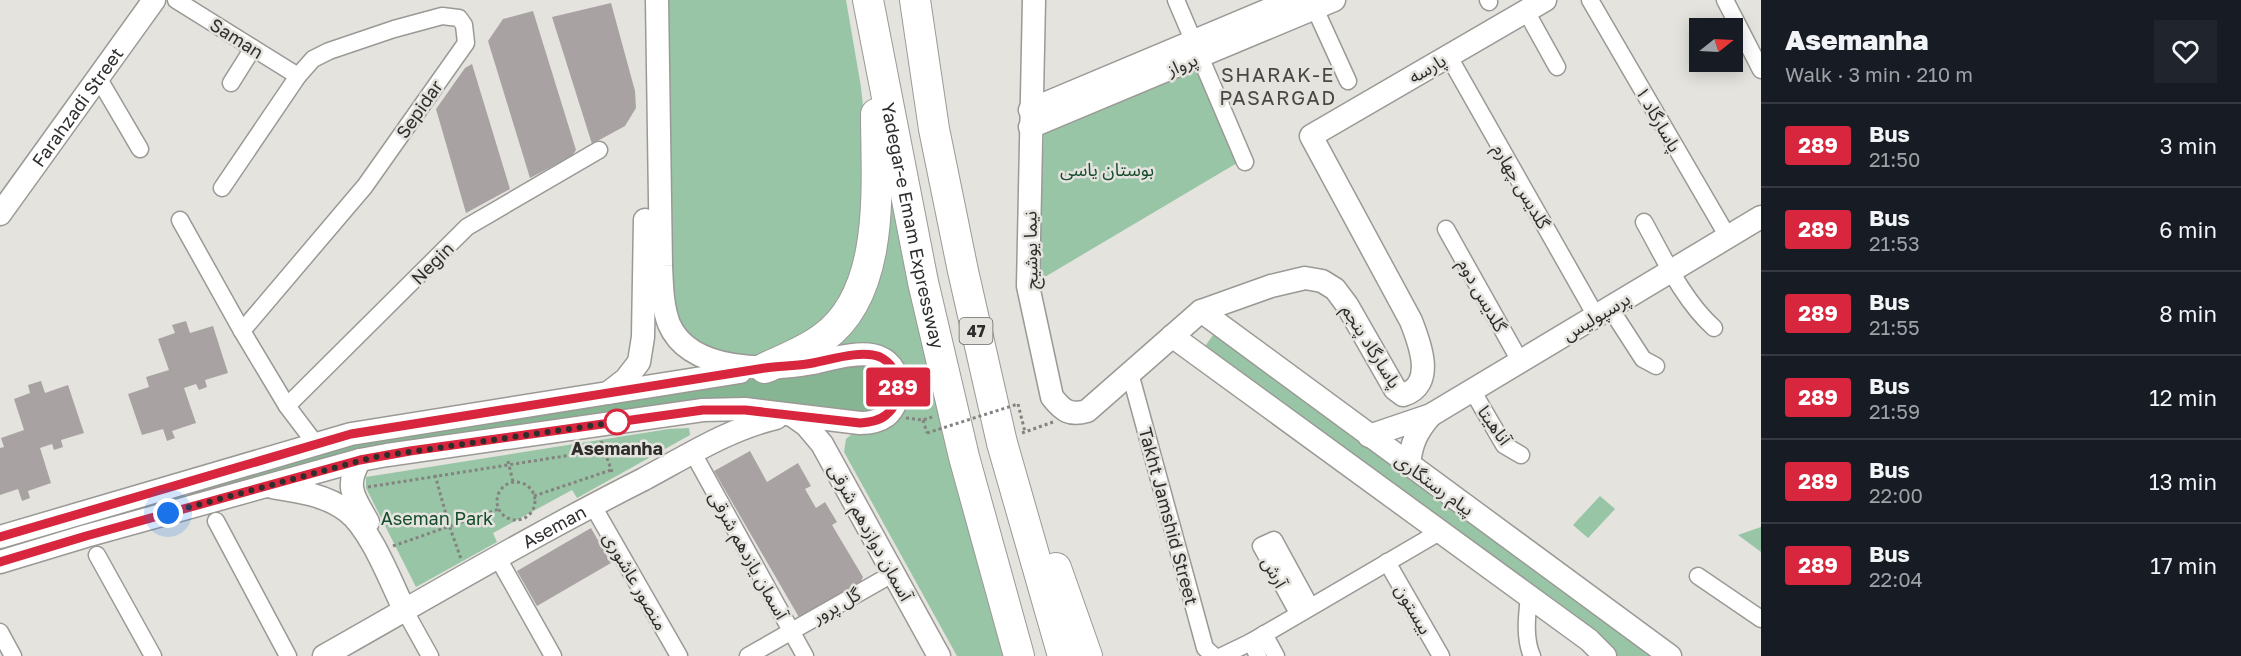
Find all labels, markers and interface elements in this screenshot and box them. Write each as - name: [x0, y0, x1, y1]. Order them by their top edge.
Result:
- street label: Saman: [206, 13, 268, 63]
- north arrow: [1689, 18, 1743, 72]
- map controls: [1689, 18, 1743, 72]
- button: heart: [2154, 20, 2217, 83]
- text: Asemanha: [1785, 23, 1928, 56]
- street label: Farahzadi Street: [27, 43, 127, 171]
- street label: پرواز: [1162, 48, 1201, 82]
- street label: پارسه: [1404, 49, 1450, 88]
- district label: SHARAK-E PASARGAD: [1219, 62, 1337, 109]
- text: Walk · 3 min · 210 m: [1785, 62, 1973, 86]
- street label: Sepidar: [391, 76, 447, 142]
- street label: پاسارگاد ۱: [1631, 82, 1687, 156]
- street label: Yadegar-e Emam Expressway: [877, 101, 949, 351]
- text: Bus: [1869, 120, 1910, 147]
- text: 289: [1798, 132, 1838, 158]
- text: 3 min: [2160, 132, 2217, 159]
- street label: گلدیس چهارم: [1485, 139, 1555, 235]
- text: 21:50: [1869, 147, 1920, 171]
- park label: بوستان یاسی: [1060, 158, 1154, 181]
- text: Bus: [1869, 204, 1910, 231]
- street label: نیما یوشیج: [1018, 211, 1045, 289]
- text: 289: [1798, 216, 1838, 242]
- text: 6 min: [2159, 216, 2217, 243]
- text: 21:53: [1869, 231, 1920, 255]
- street label: Negin: [406, 237, 458, 289]
- street label: گلدیس دوم: [1450, 254, 1512, 338]
- street label: پرسپولیس: [1558, 287, 1635, 346]
- text: Bus: [1869, 288, 1910, 315]
- street label: پاسارگاد پنجم: [1335, 300, 1406, 394]
- text: 289: [1798, 300, 1838, 326]
- text: 8 min: [2159, 300, 2217, 327]
- text: 21:55: [1869, 315, 1920, 339]
- road number: 47: [960, 318, 992, 344]
- line badge: 289: [864, 368, 932, 406]
- text: Bus: [1869, 372, 1910, 399]
- text: 289: [878, 374, 918, 400]
- text: 289: [1798, 384, 1838, 410]
- text: 12 min: [2149, 384, 2217, 411]
- text: 21:59: [1869, 399, 1920, 423]
- street label: آناهیتا: [1474, 401, 1517, 450]
- marker: Asemanha: [604, 409, 630, 435]
- street label: Takht Jamshid Street: [1135, 425, 1203, 607]
- place label: Asemanha: [571, 437, 663, 459]
- street label: پیام رستگاری: [1389, 448, 1479, 523]
- text: Bus: [1869, 456, 1910, 483]
- street label: آسمان دوازدهم شرقی: [822, 460, 918, 606]
- text: 289: [1798, 468, 1838, 494]
- text: 13 min: [2149, 468, 2217, 495]
- text: 22:00: [1869, 483, 1923, 507]
- street label: آسمان یازدهم شرقی: [702, 487, 794, 625]
- your location: [153, 498, 183, 528]
- street label: Aseman: [518, 500, 590, 553]
- park label: Aseman Park: [381, 507, 493, 529]
- street label: منصور عاشوری: [598, 528, 673, 634]
- text: Bus: [1869, 540, 1910, 567]
- text: 289: [1798, 552, 1838, 578]
- text: 17 min: [2150, 552, 2217, 579]
- street label: آرش: [1257, 553, 1293, 592]
- text: 22:04: [1869, 567, 1923, 591]
- street label: بیستون: [1390, 580, 1437, 639]
- street label: گل پرور: [807, 582, 865, 629]

